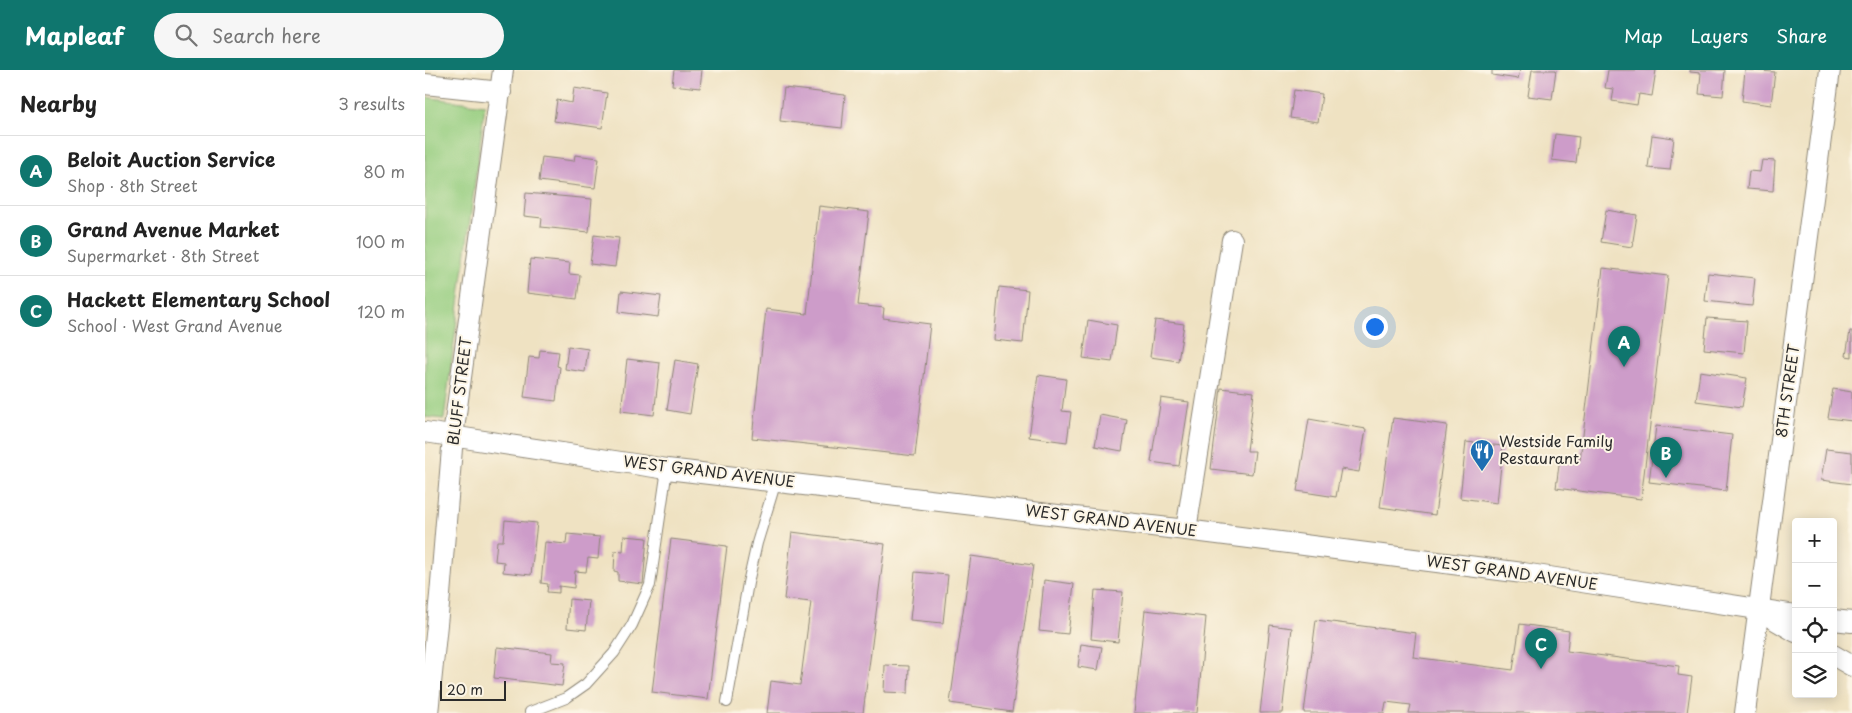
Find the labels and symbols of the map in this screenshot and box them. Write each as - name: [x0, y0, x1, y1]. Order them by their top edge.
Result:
- your location: [1362, 314, 1388, 340]
- pin: A: [1608, 326, 1640, 367]
- street label: BLUFF STREET: [440, 335, 477, 446]
- street label: 8TH STREET: [1769, 342, 1805, 439]
- place label: Westside Family Restaurant: [1499, 429, 1613, 469]
- pin: B: [1650, 437, 1682, 478]
- restaurant icon: Westside Family Restaurant: [1469, 438, 1495, 472]
- street label: WEST GRAND AVENUE: [622, 449, 796, 492]
- street label: WEST GRAND AVENUE: [1024, 498, 1198, 541]
- street label: WEST GRAND AVENUE: [1425, 548, 1599, 595]
- pin: C: [1525, 628, 1557, 669]
- scale bar: [440, 678, 506, 701]

